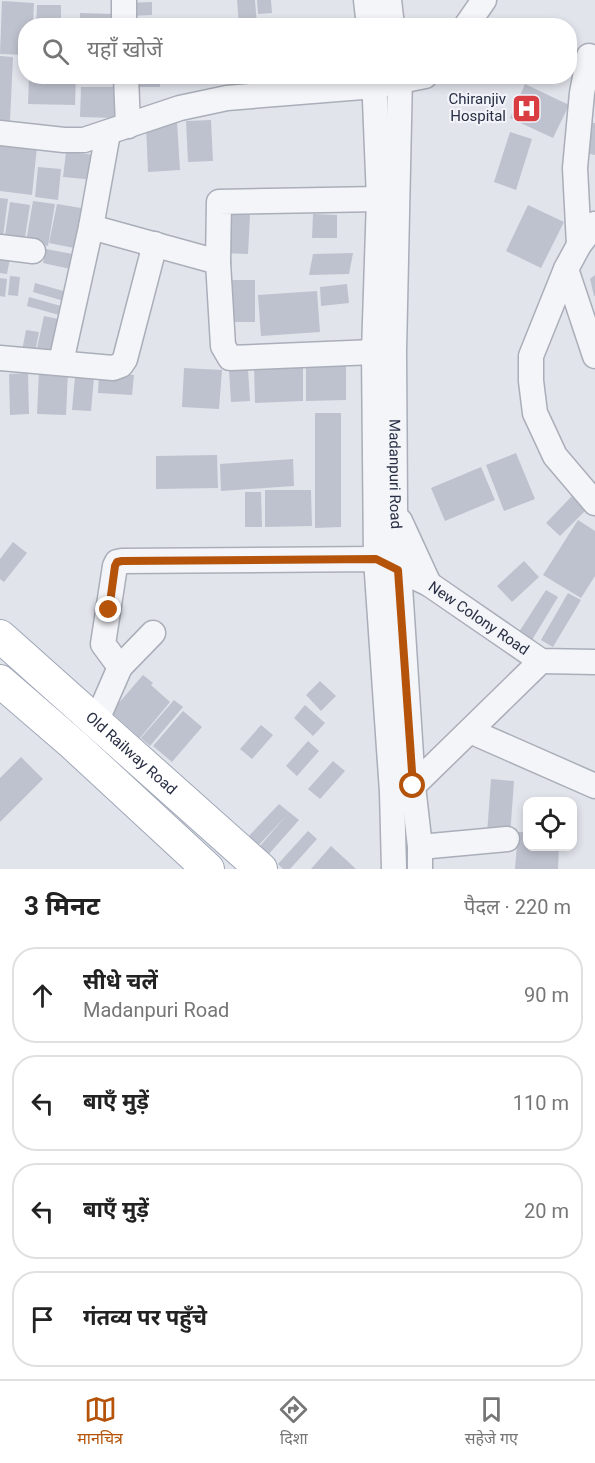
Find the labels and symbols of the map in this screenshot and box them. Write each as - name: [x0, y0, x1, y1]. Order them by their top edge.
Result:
- place label: Chiranjiv Hospital: [449, 90, 506, 125]
- hospital icon: Chiranjiv Hospital: [511, 92, 543, 124]
- street label: Madanpuri Road: [385, 419, 405, 529]
- street label: New Colony Road: [425, 577, 532, 659]
- route end: [95, 596, 121, 622]
- street label: Old Railway Road: [82, 708, 180, 798]
- route start: [399, 772, 425, 798]

